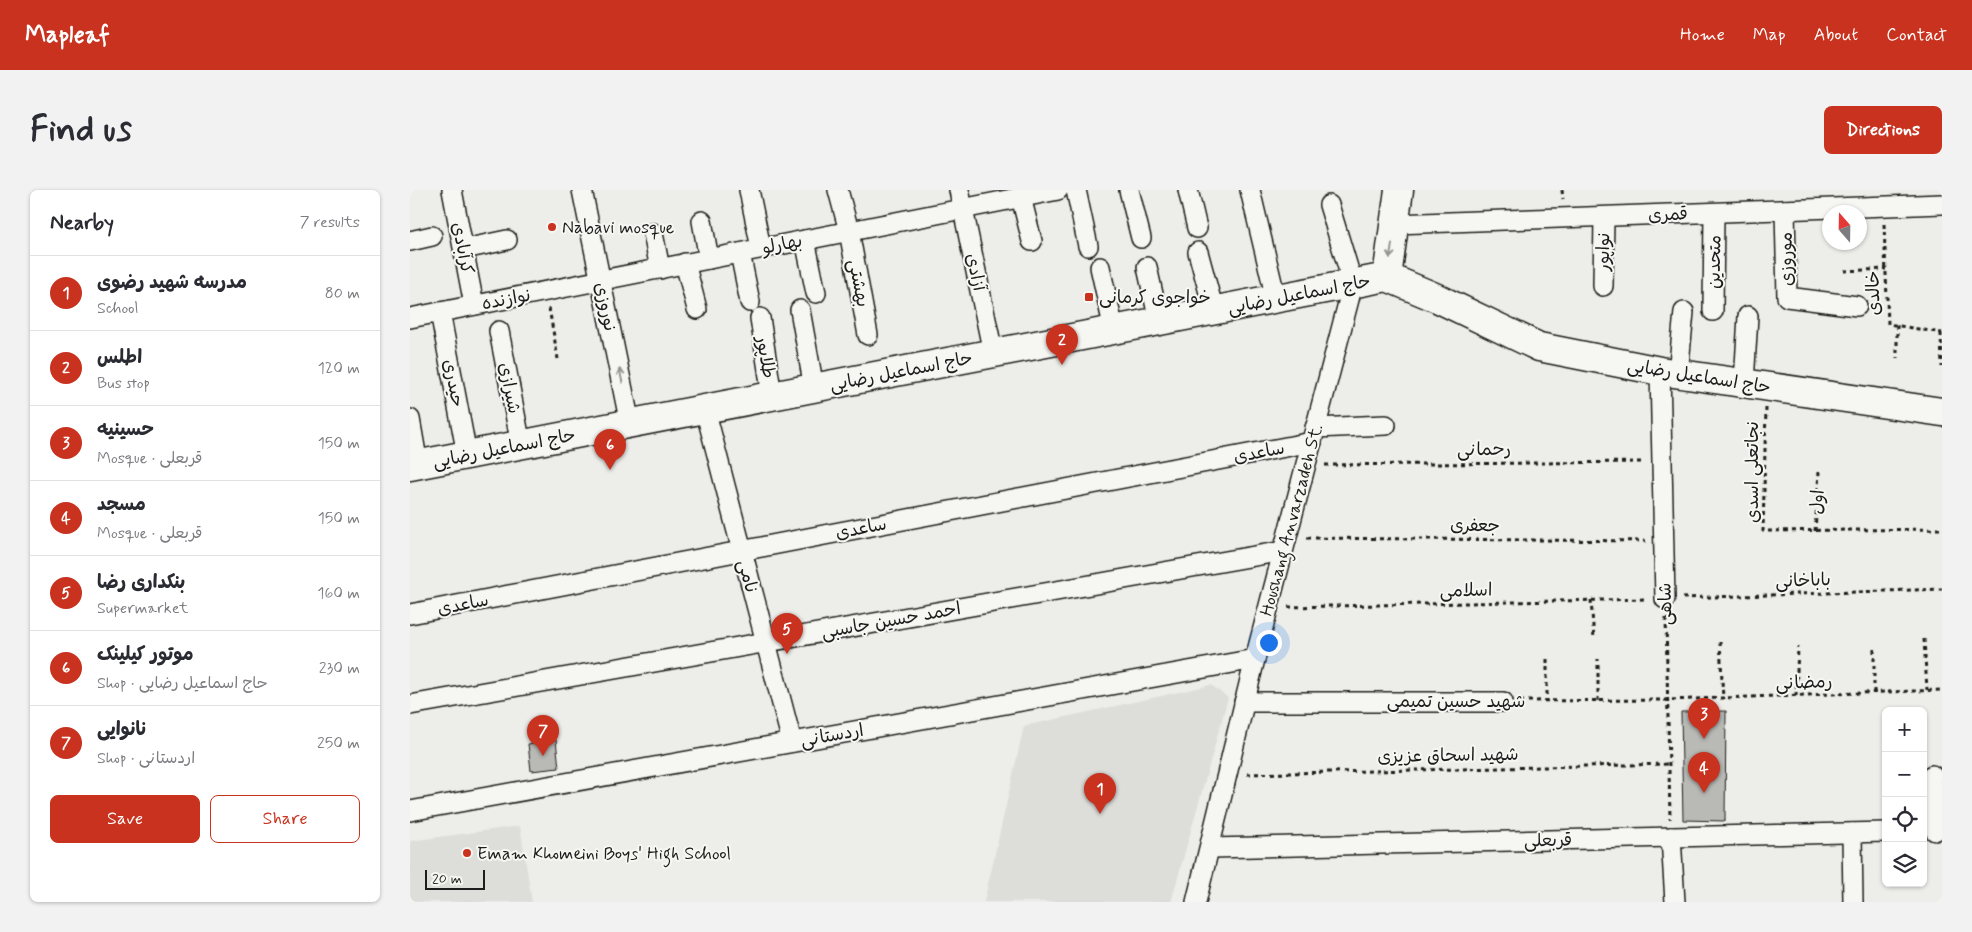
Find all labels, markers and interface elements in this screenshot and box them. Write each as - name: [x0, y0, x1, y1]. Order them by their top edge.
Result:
- text: Mapleaf: [25, 20, 110, 51]
- text: Home: [1680, 23, 1725, 47]
- text: Map: [1753, 23, 1786, 47]
- text: About: [1814, 23, 1858, 47]
- text: Contact: [1886, 23, 1947, 47]
- button: Directions: [1824, 106, 1942, 154]
- text: Find us: [30, 107, 132, 153]
- street label: قمری: [1648, 202, 1688, 228]
- north arrow: [1822, 205, 1867, 250]
- text: Nearby: [50, 209, 114, 237]
- text: 7 results: [300, 212, 360, 233]
- place label: Nabavi mosque: [562, 216, 674, 240]
- street label: کرآبادی: [445, 220, 479, 276]
- marker: Nabavi mosque: [546, 221, 558, 233]
- street label: بهارلو: [759, 229, 804, 261]
- street label: نواپور: [1592, 232, 1616, 273]
- street label: موروزی: [1775, 232, 1799, 286]
- street label: متحدین: [1703, 235, 1727, 289]
- one-way arrow: [1386, 243, 1396, 259]
- street label: آزادی: [959, 251, 991, 295]
- street label: بهشتی: [842, 257, 874, 309]
- street label: حاج اسماعیل رضایی: [1226, 269, 1373, 321]
- text: مدرسه شهید رضوی: [97, 270, 247, 295]
- street label: خالدی: [1861, 270, 1887, 316]
- street label: نوروزی: [588, 280, 622, 334]
- text: 1: [62, 283, 70, 304]
- text: 80 m: [325, 283, 360, 304]
- street label: نوازنده: [480, 284, 533, 316]
- place label: خواجوی کرمانی: [1099, 286, 1211, 310]
- marker: خواجوی کرمانی: [1083, 291, 1095, 303]
- text: School: [97, 298, 138, 319]
- pin: 2: [1046, 324, 1078, 365]
- street label: طلاپور: [750, 333, 780, 380]
- text: اطلس: [97, 345, 142, 370]
- street label: حاج اسماعیل رضایی: [828, 346, 975, 398]
- street label: حاج اسماعیل رضایی: [1625, 354, 1772, 400]
- street label: حیدری: [437, 357, 469, 409]
- text: 2: [62, 358, 70, 379]
- text: 120 m: [318, 358, 360, 379]
- street label: شیرازی: [492, 360, 526, 416]
- one-way arrow: [615, 368, 625, 384]
- text: Bus stop: [97, 373, 150, 394]
- text: حسینیه: [97, 417, 154, 442]
- street label: نجاتعلی اسدی: [1741, 421, 1765, 523]
- street label: Houshang Anvarzadeh St.: [1255, 422, 1331, 619]
- street label: حاج اسماعیل رضایی: [431, 423, 578, 475]
- pin: 6: [594, 429, 626, 470]
- text: 3: [62, 433, 70, 454]
- text: 150 m: [318, 433, 360, 454]
- street label: ساعدی: [1232, 436, 1287, 470]
- street label: رحمانی: [1457, 438, 1511, 462]
- text: Mosque · قربعلی: [97, 448, 203, 469]
- street label: اول: [1805, 489, 1831, 515]
- text: مسجد: [97, 492, 146, 517]
- text: 4: [61, 508, 71, 529]
- text: 150 m: [318, 508, 360, 529]
- street label: ساعدی: [834, 512, 889, 546]
- street label: جعفری: [1450, 514, 1500, 538]
- text: Mosque · قربعلی: [97, 523, 203, 544]
- street label: نامی: [731, 557, 763, 595]
- street label: باباخانی: [1775, 568, 1831, 594]
- text: بنکداری رضا: [97, 570, 185, 595]
- street label: اسلامی: [1440, 579, 1492, 603]
- street label: شاهی: [1654, 582, 1678, 626]
- text: 5: [61, 583, 71, 604]
- text: 160 m: [317, 583, 360, 604]
- street label: ساعدی: [436, 588, 491, 622]
- street label: احمد حسین جاسبی: [820, 597, 963, 645]
- text: Supermarket: [97, 598, 188, 619]
- pin: 5: [771, 613, 803, 654]
- your location: [1256, 630, 1282, 656]
- text: موتور کیلینک: [97, 642, 194, 667]
- text: 6: [62, 658, 70, 679]
- text: 230 m: [319, 658, 360, 679]
- street label: رمضانی: [1775, 670, 1833, 696]
- text: Shop · حاج اسماعیل رضایی: [97, 673, 268, 694]
- street label: شهید حسین تمیمی: [1387, 690, 1525, 714]
- pin: 3: [1688, 698, 1720, 739]
- map controls: [1882, 707, 1927, 887]
- button: +: [1882, 707, 1927, 752]
- pin: 7: [527, 715, 559, 756]
- text: نانوایی: [97, 717, 148, 742]
- street label: اردستانی: [799, 719, 866, 753]
- text: 7: [61, 733, 71, 754]
- text: 250 m: [317, 733, 360, 754]
- street label: شهید اسحاق عزیزی: [1377, 743, 1519, 769]
- text: Shop · اردستانی: [97, 748, 195, 769]
- pin: 4: [1688, 752, 1720, 793]
- button: −: [1882, 752, 1927, 797]
- pin: 1: [1084, 773, 1116, 814]
- button: Save: [50, 795, 200, 843]
- button: Share: [210, 795, 360, 843]
- button: locate: [1882, 797, 1927, 842]
- street label: قربعلی: [1524, 829, 1572, 853]
- place label: Emam Khomeini Boys' High School: [477, 842, 731, 868]
- button: layers: [1882, 842, 1927, 887]
- marker: Emam Khomeini Boys' High School: [461, 847, 473, 859]
- scale bar: [425, 867, 485, 890]
- text: 20 m: [432, 870, 462, 888]

